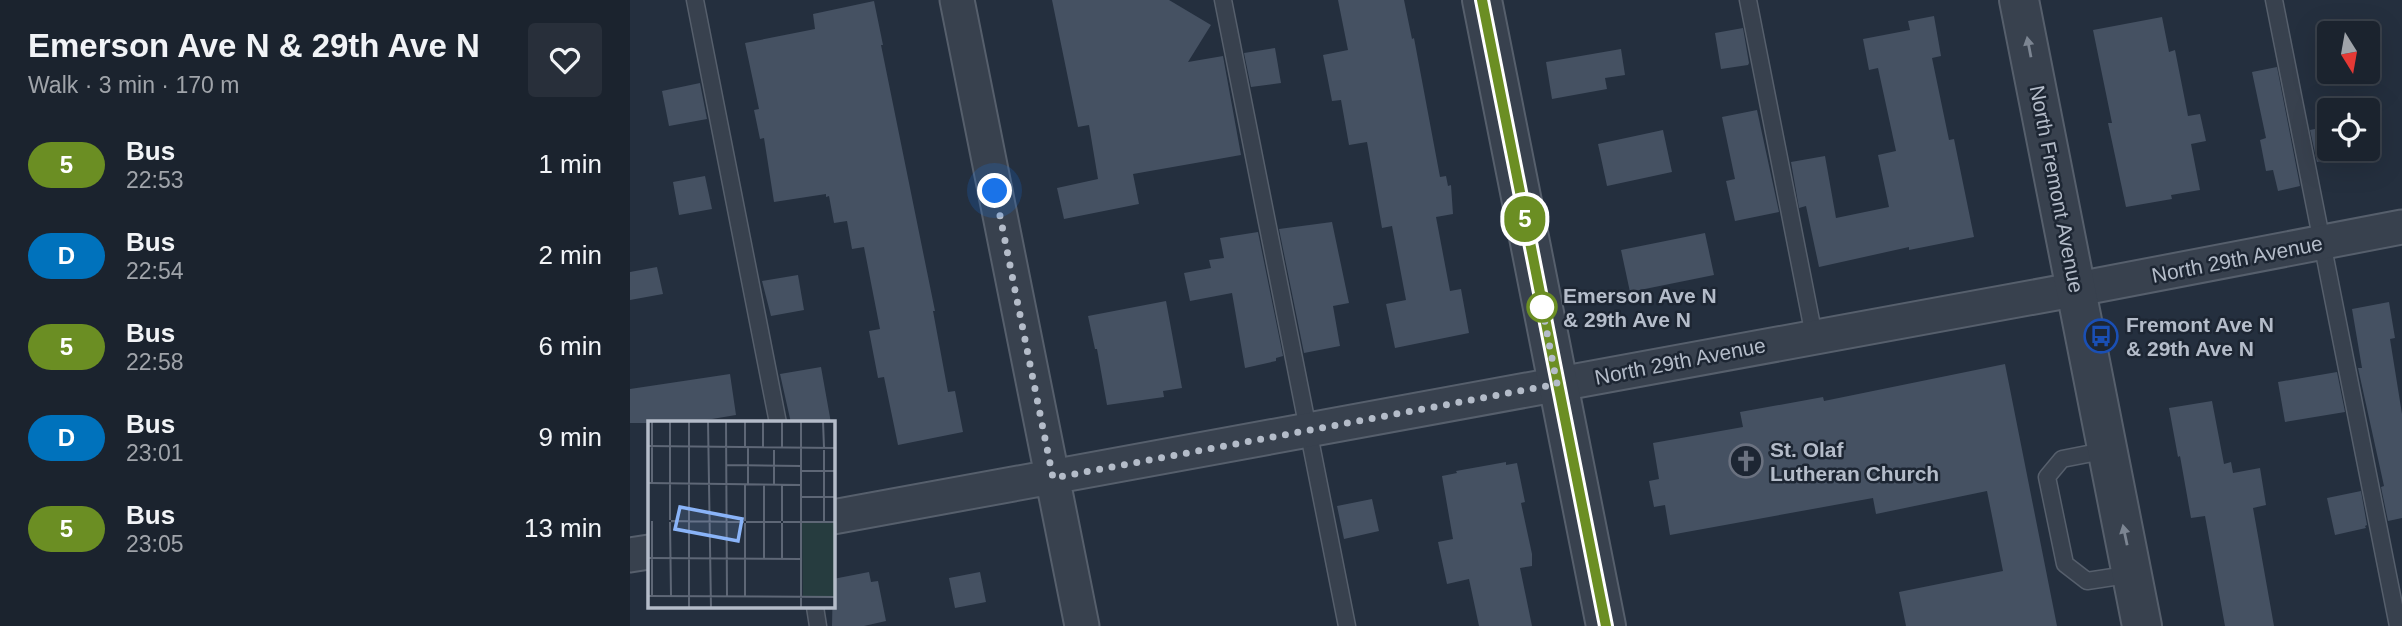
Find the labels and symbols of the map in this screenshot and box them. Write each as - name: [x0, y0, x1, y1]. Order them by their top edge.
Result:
- north arrow: [2317, 21, 2380, 84]
- one-way arrow: [2023, 36, 2034, 58]
- street label: North Fremont Avenue: [2026, 83, 2088, 295]
- your location: [977, 173, 1012, 208]
- line badge: 5: [1502, 196, 1548, 242]
- street label: North 29th Avenue: [2150, 231, 2324, 287]
- place label: Emerson Ave N & 29th Ave N: [1563, 284, 1717, 331]
- marker: Emerson Ave N & 29th Ave N: [1527, 292, 1557, 322]
- place label: Fremont Ave N & 29th Ave N: [2126, 313, 2274, 360]
- bus stop icon: Fremont Ave N & 29th Ave N: [2082, 317, 2120, 355]
- street label: North 29th Avenue: [1593, 333, 1767, 389]
- inset map: [648, 421, 835, 608]
- place label: St. Olaf Lutheran Church: [1770, 438, 1939, 485]
- church icon: St. Olaf Lutheran Church: [1727, 442, 1765, 480]
- one-way arrow: [2119, 524, 2130, 546]

